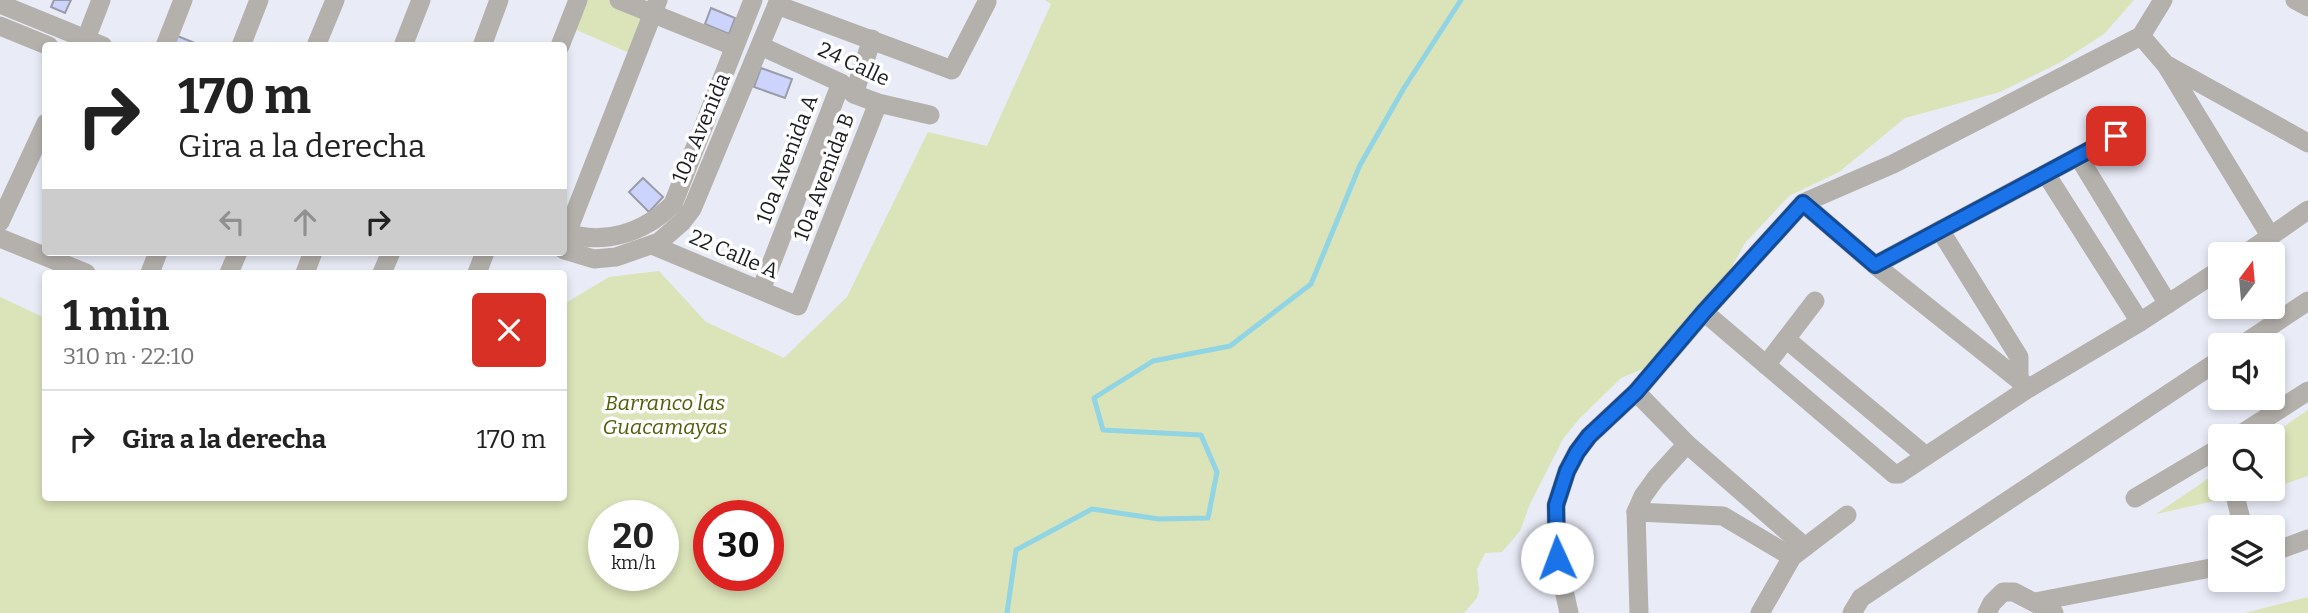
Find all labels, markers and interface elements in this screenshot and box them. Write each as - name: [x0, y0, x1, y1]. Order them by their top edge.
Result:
- street label: 24 Calle: [814, 36, 894, 92]
- text: 170 m: [178, 67, 311, 126]
- street label: 10a Avenida: [666, 69, 736, 187]
- icon: right: [63, 70, 154, 161]
- street label: 10a Avenida A: [750, 91, 824, 227]
- pin: [2086, 106, 2146, 166]
- street label: 10a Avenida B: [788, 109, 860, 245]
- icon: arrive: [2097, 117, 2135, 155]
- text: Gira a la derecha: [178, 127, 425, 165]
- icon: left: [213, 203, 251, 241]
- icon: ahead: [286, 203, 324, 241]
- icon: right: [359, 203, 397, 241]
- street label: 22 Calle A: [686, 224, 783, 284]
- north arrow: [2208, 242, 2286, 318]
- map controls: [2208, 242, 2285, 592]
- text: 1 min: [63, 291, 169, 341]
- button: close: [472, 293, 546, 367]
- button: sound: [2208, 333, 2285, 410]
- text: 310 m · 22:10: [63, 342, 195, 370]
- park label: Barranco las Guacamayas: [602, 390, 728, 440]
- icon: right: [63, 420, 101, 458]
- text: Gira a la derecha: [122, 424, 326, 455]
- text: 170 m: [476, 424, 546, 455]
- button: search: [2208, 424, 2285, 501]
- speed limit sign: 30: [693, 500, 784, 591]
- text: 20: [613, 515, 654, 557]
- button: layers: [2208, 515, 2285, 592]
- position arrow: [1520, 521, 1594, 595]
- text: km/h: [611, 552, 656, 574]

